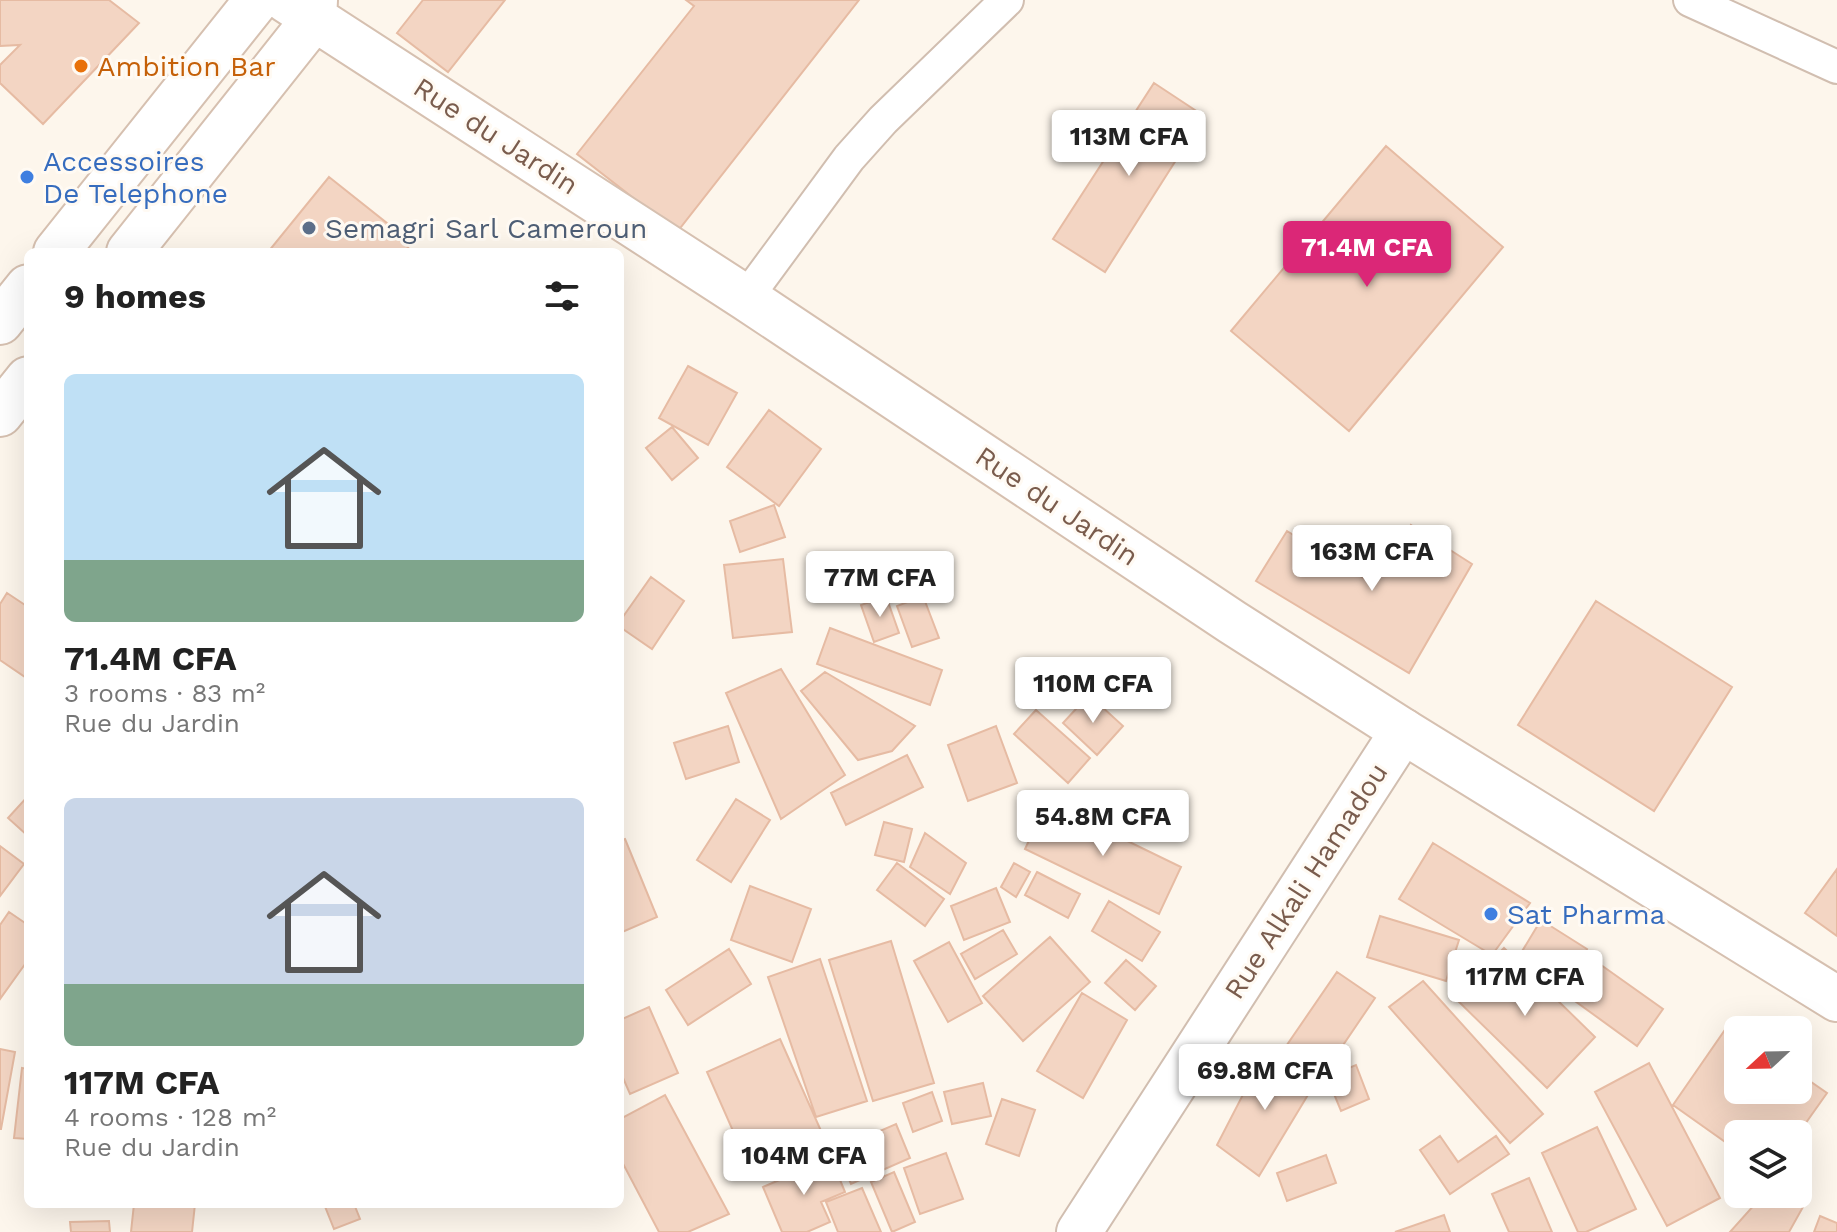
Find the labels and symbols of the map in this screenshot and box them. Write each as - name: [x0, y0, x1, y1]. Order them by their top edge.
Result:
- place label: Ambition Bar: [97, 50, 276, 83]
- marker: Ambition Bar: [72, 57, 90, 75]
- street label: Rue du Jardin: [408, 71, 584, 201]
- pin: 113M CFA: [1046, 110, 1212, 178]
- place label: Accessoires De Telephone: [43, 145, 228, 210]
- marker: Accessoires De Telephone: [18, 168, 36, 186]
- place label: Semagri Sarl Cameroun: [325, 212, 647, 245]
- marker: Semagri Sarl Cameroun: [300, 219, 318, 237]
- pin: 71.4M CFA: [1275, 221, 1459, 289]
- street label: Rue du Jardin: [969, 439, 1145, 573]
- pin: 163M CFA: [1289, 525, 1455, 593]
- pin: 77M CFA: [806, 551, 954, 619]
- pin: 110M CFA: [1010, 657, 1176, 725]
- street label: Rue Alkali Hamadou: [1217, 757, 1395, 1005]
- pin: 54.8M CFA: [1011, 790, 1195, 858]
- place label: Sat Pharma: [1507, 898, 1666, 931]
- marker: Sat Pharma: [1482, 905, 1500, 923]
- pin: 117M CFA: [1442, 950, 1608, 1018]
- north arrow: [1724, 1016, 1812, 1104]
- pin: 69.8M CFA: [1173, 1044, 1357, 1112]
- pin: 104M CFA: [721, 1129, 887, 1197]

